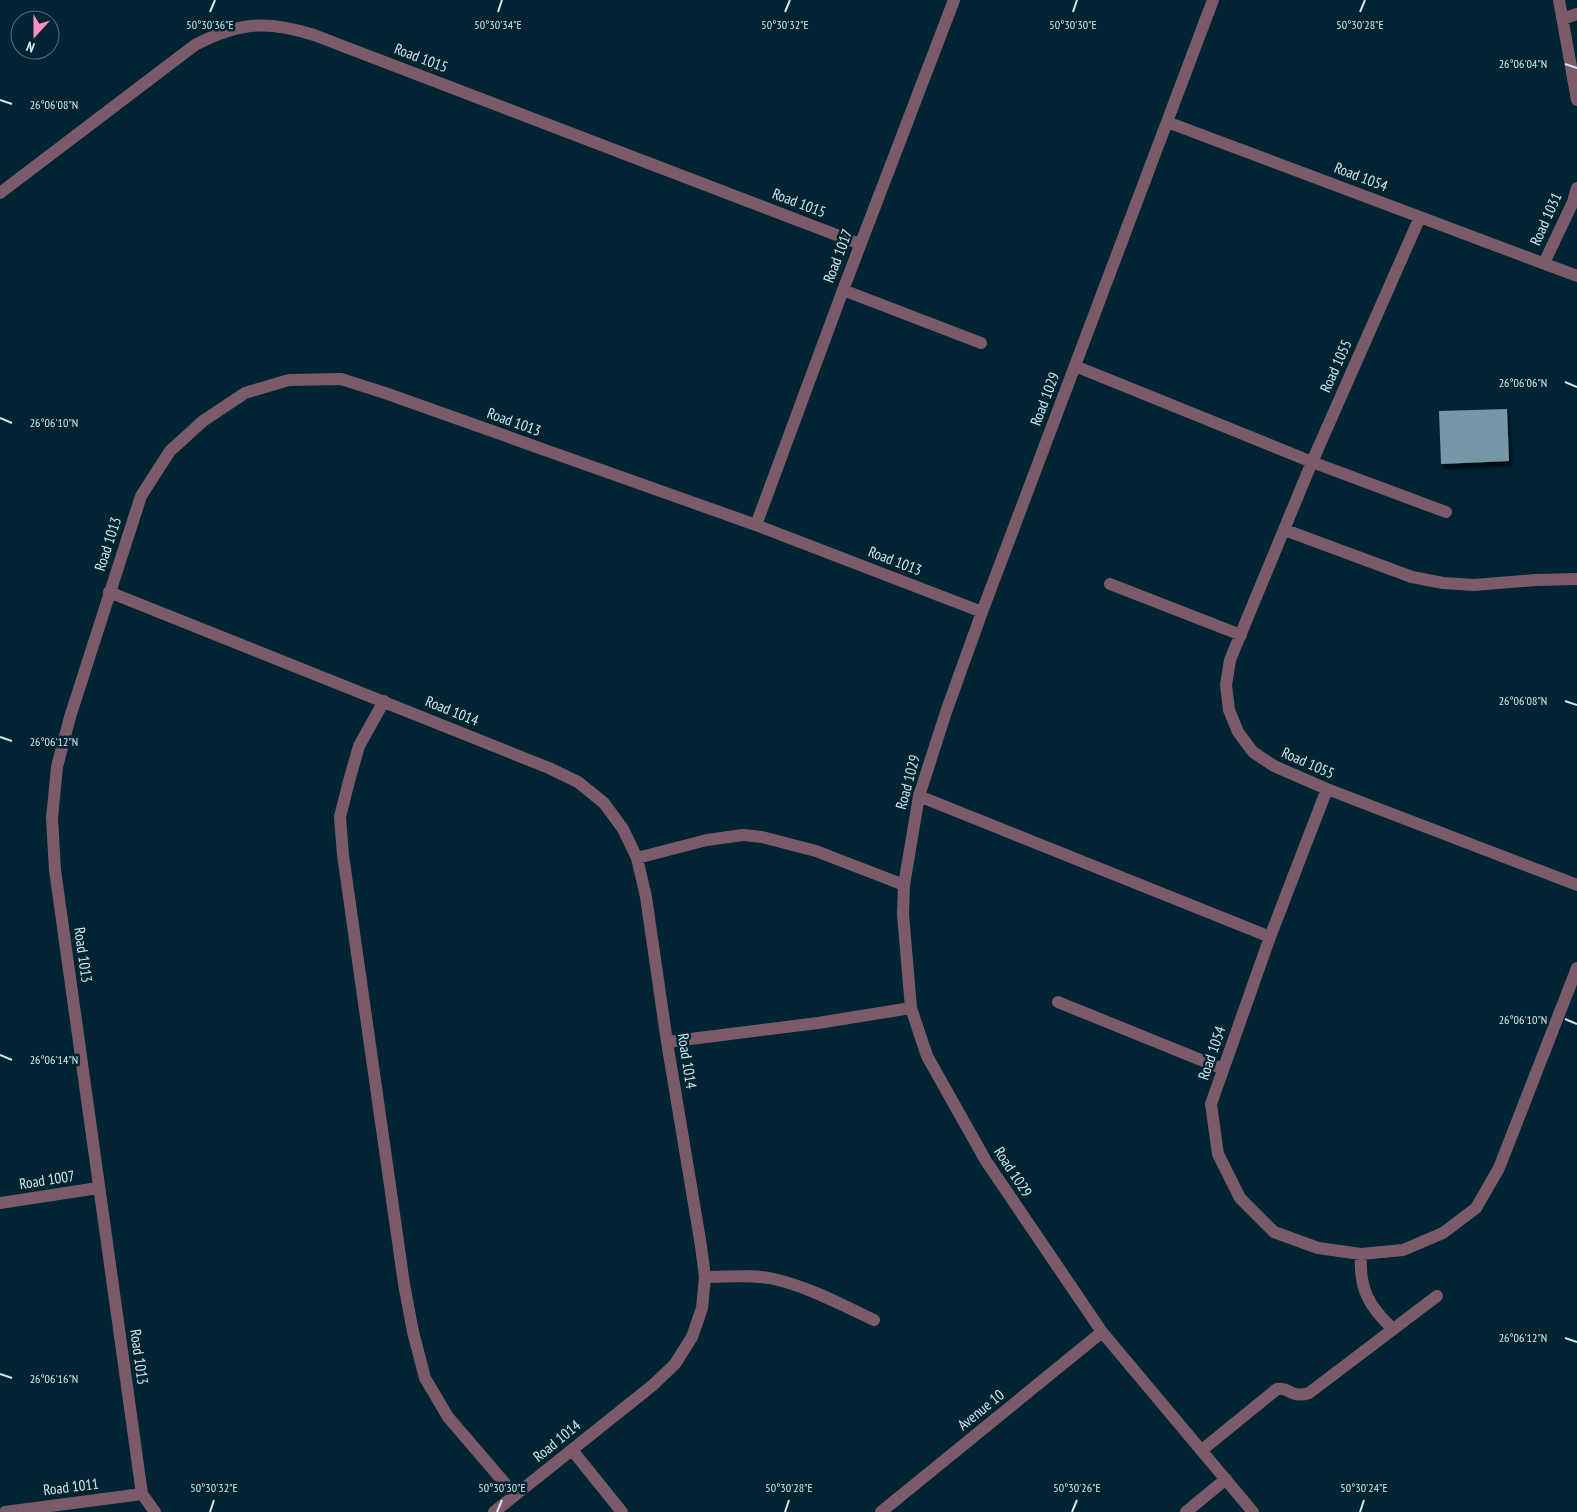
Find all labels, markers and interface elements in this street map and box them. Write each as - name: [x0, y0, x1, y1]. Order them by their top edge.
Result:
- north arrow: [10, 10, 60, 60]
- text: 50°30'36"E: [186, 17, 234, 32]
- text: 50°30'34"E: [474, 17, 522, 32]
- text: 50°30'32"E: [761, 17, 809, 32]
- text: 50°30'30"E: [1049, 17, 1097, 32]
- text: 50°30'28"E: [1336, 17, 1384, 32]
- text: N: [24, 37, 37, 57]
- street label: Road 1015: [392, 39, 451, 76]
- text: 26°06'04"N: [1499, 56, 1547, 71]
- text: 26°06'08"N: [30, 97, 78, 112]
- street label: Road 1054: [1332, 158, 1391, 195]
- street label: Road 1015: [770, 184, 829, 221]
- street label: Road 1031: [1526, 189, 1566, 248]
- street label: Road 1017: [819, 226, 856, 285]
- street label: Road 1055: [1316, 336, 1356, 395]
- street label: Road 1029: [1026, 369, 1063, 428]
- text: 26°06'06"N: [1499, 375, 1547, 390]
- street label: Road 1013: [485, 403, 544, 440]
- text: 26°06'10"N: [30, 415, 78, 430]
- street label: Road 1013: [90, 514, 125, 573]
- street label: Road 1013: [866, 542, 925, 579]
- street label: Road 1014: [423, 691, 482, 730]
- text: 26°06'08"N: [1499, 693, 1547, 708]
- text: 26°06'12"N: [30, 734, 78, 749]
- street label: Road 1055: [1279, 743, 1338, 783]
- street label: Road 1029: [891, 752, 924, 811]
- street label: Road 1013: [70, 926, 97, 984]
- text: 26°06'10"N: [1499, 1012, 1547, 1027]
- street label: Road 1054: [1193, 1023, 1230, 1082]
- street label: Road 1014: [674, 1032, 701, 1090]
- text: 26°06'14"N: [30, 1052, 78, 1067]
- street label: Road 1029: [990, 1143, 1037, 1200]
- street label: Road 1007: [18, 1166, 76, 1193]
- street label: Road 1013: [126, 1328, 153, 1386]
- text: 26°06'12"N: [1499, 1330, 1547, 1345]
- text: 26°06'16"N: [30, 1371, 78, 1386]
- street label: Avenue 10: [953, 1385, 1008, 1434]
- street label: Road 1014: [529, 1416, 585, 1466]
- street label: Road 1011: [42, 1474, 100, 1499]
- text: 50°30'32"E: [190, 1480, 238, 1495]
- text: 50°30'30"E: [478, 1480, 526, 1495]
- text: 50°30'28"E: [765, 1480, 813, 1495]
- text: 50°30'26"E: [1053, 1480, 1101, 1495]
- text: 50°30'24"E: [1340, 1480, 1388, 1495]

